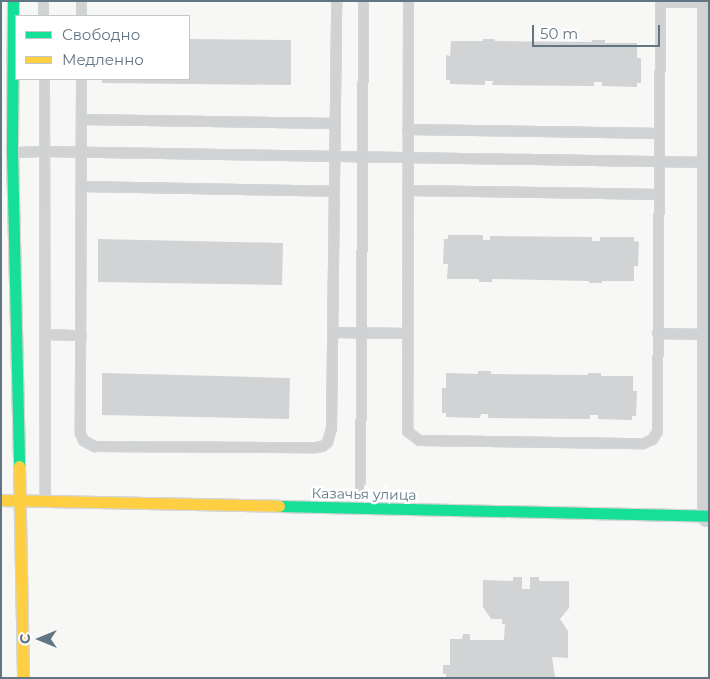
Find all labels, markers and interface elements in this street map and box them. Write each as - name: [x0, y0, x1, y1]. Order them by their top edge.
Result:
- legend: [15, 15, 190, 80]
- scale bar: [535, 15, 662, 47]
- text: 50 m: [540, 24, 578, 43]
- text: Свободно: [62, 25, 140, 44]
- text: Медленно: [62, 50, 144, 69]
- street label: Казачья улица: [311, 485, 417, 503]
- north arrow: [15, 614, 65, 664]
- text: С: [16, 634, 34, 644]

